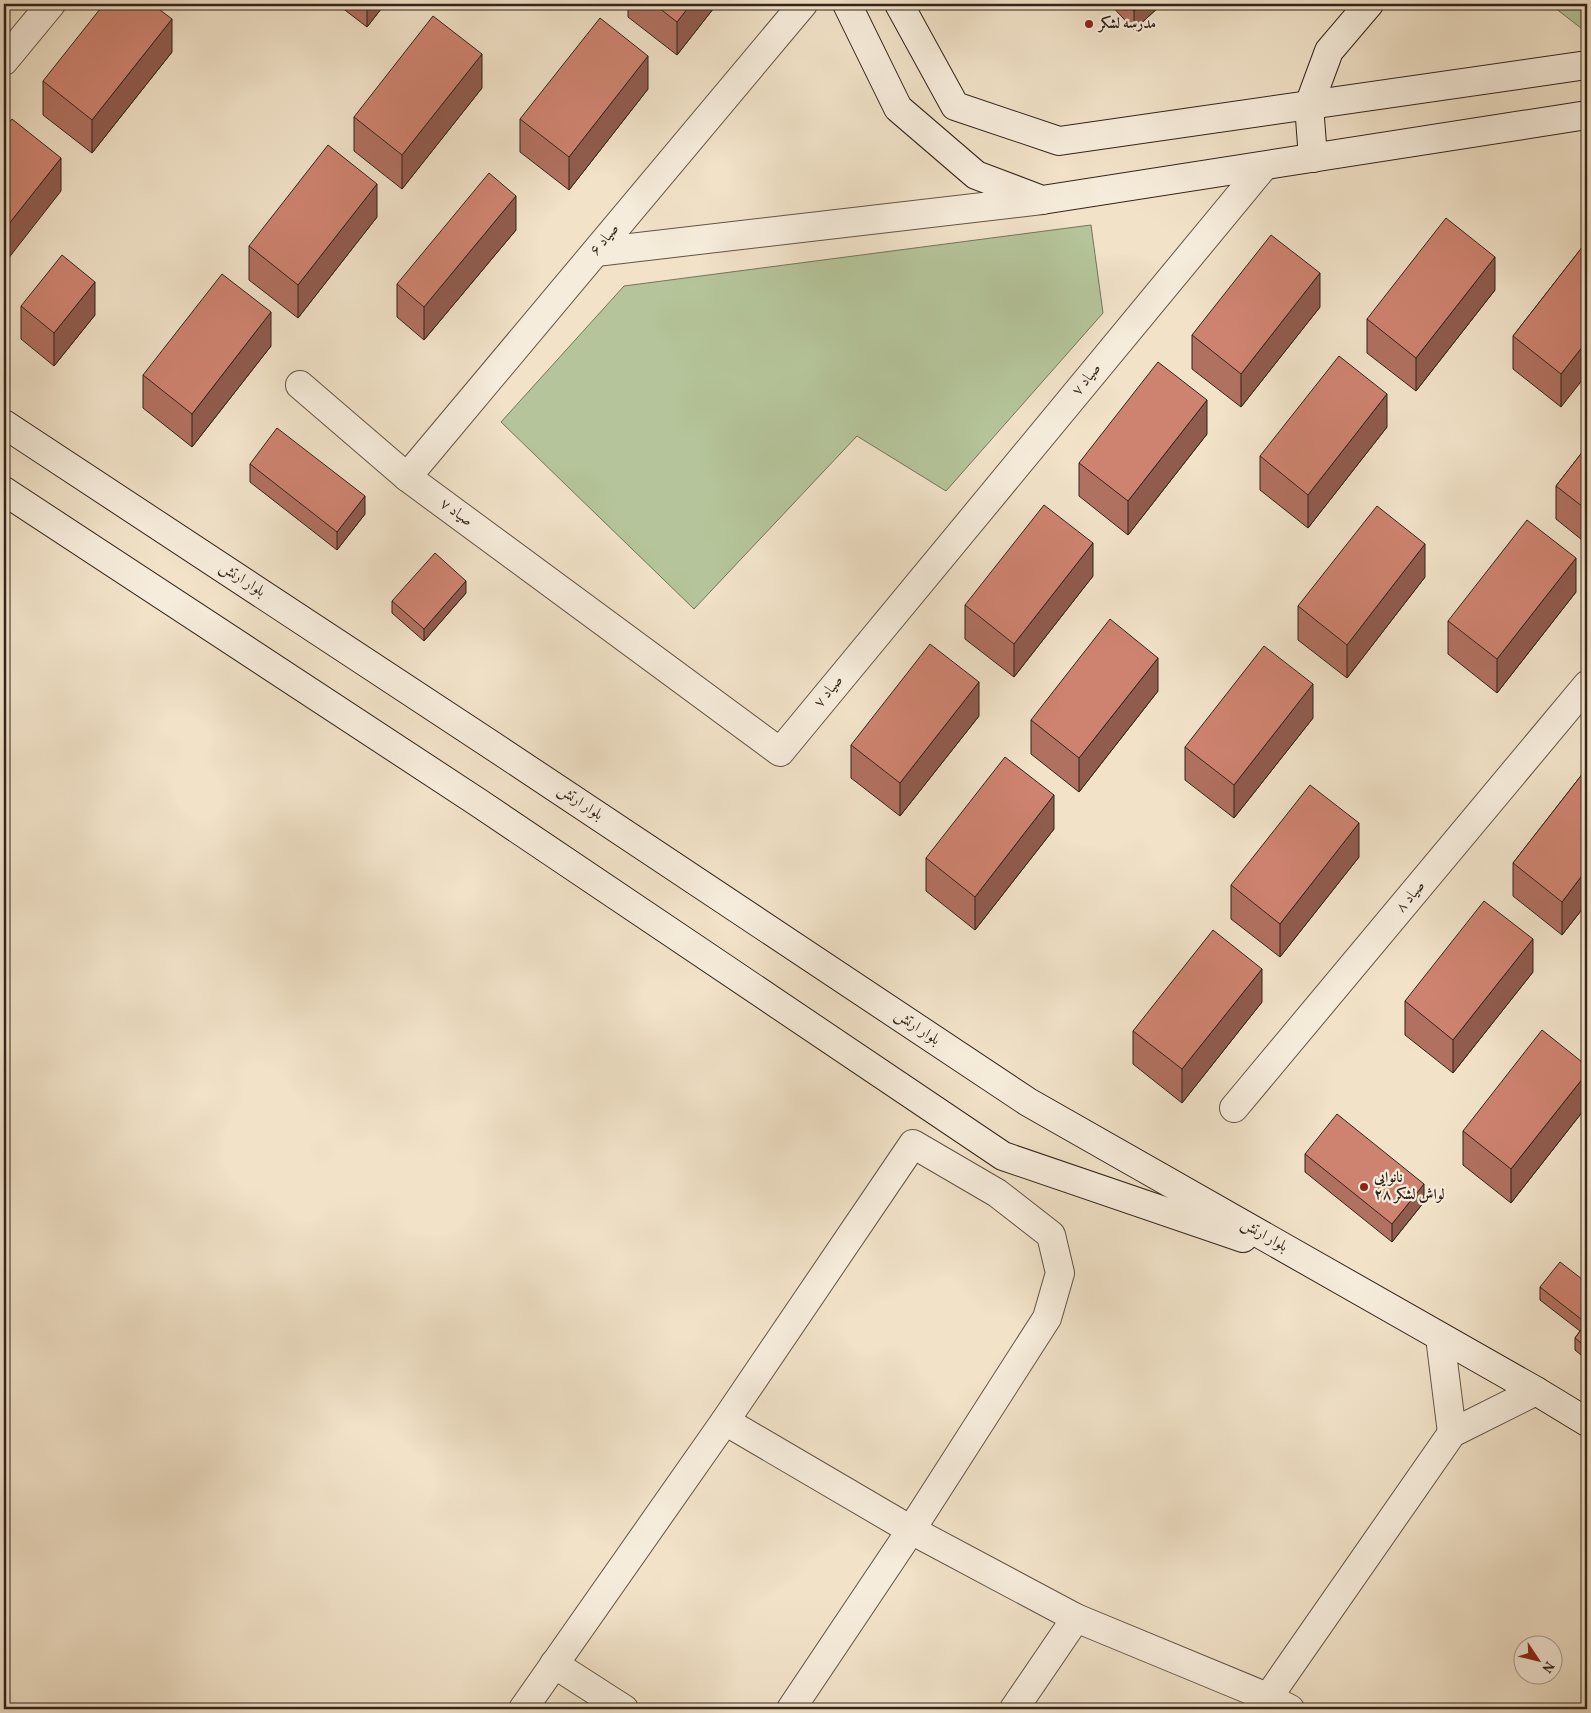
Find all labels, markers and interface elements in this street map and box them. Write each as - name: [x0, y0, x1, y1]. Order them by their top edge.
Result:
- place label: مدرسه لشکر: [1097, 14, 1156, 35]
- marker: مدرسه لشکر: [1083, 18, 1095, 30]
- street label: صیاد ۶: [585, 219, 625, 261]
- street label: صیاد ۷: [1067, 359, 1107, 401]
- street label: صیاد ۷: [435, 494, 477, 532]
- street label: بلوار ارتش: [215, 557, 269, 603]
- street label: صیاد ۷: [809, 671, 849, 713]
- street label: بلوار ارتش: [553, 780, 607, 826]
- street label: صیاد ۸: [1391, 876, 1431, 918]
- street label: بلوار ارتش: [890, 1005, 944, 1051]
- place label: نانوایی لواش لشکر ۲۸: [1373, 1168, 1445, 1206]
- marker: نانوایی لواش لشکر ۲۸: [1358, 1181, 1370, 1193]
- street label: بلوار ارتش: [1237, 1214, 1291, 1258]
- north arrow: [1514, 1636, 1564, 1686]
- text: N: [1537, 1657, 1558, 1676]

